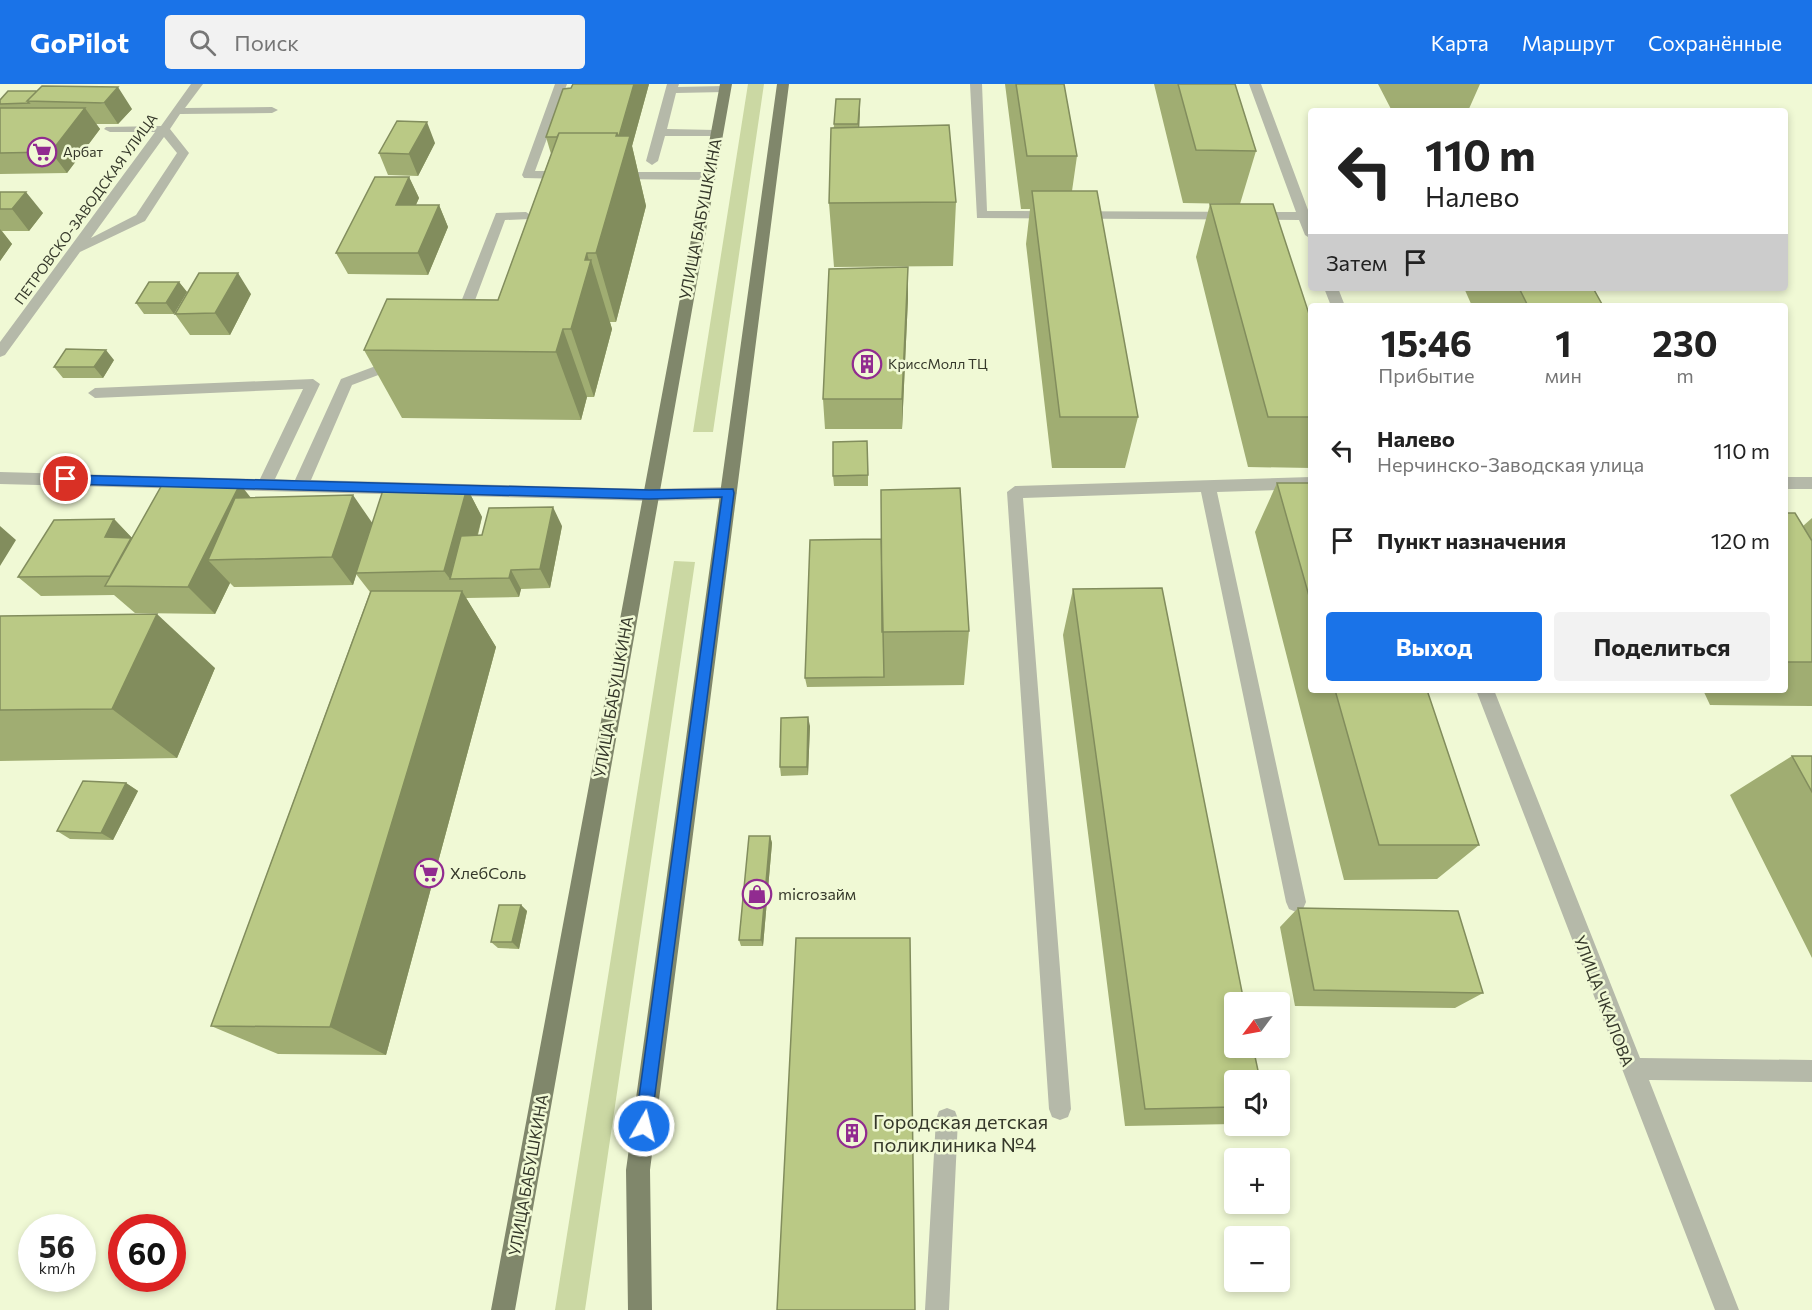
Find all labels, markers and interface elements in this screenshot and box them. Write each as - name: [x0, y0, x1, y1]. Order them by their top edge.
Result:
- search box: [165, 15, 585, 69]
- text: GoPilot: [30, 25, 129, 59]
- icon: search: [186, 26, 219, 59]
- text: Поиск: [234, 29, 299, 56]
- text: Карта: [1431, 30, 1489, 55]
- text: Маршрут: [1522, 30, 1615, 55]
- text: Сохранённые: [1648, 30, 1782, 55]
- street label: ПЕТРОВСКО-ЗАВОДСКАЯ УЛИЦА: [11, 110, 161, 308]
- text: 110 m: [1425, 128, 1536, 180]
- icon: left: [1326, 132, 1404, 210]
- supermarket icon: Арбат: [26, 136, 58, 168]
- street label: УЛИЦА БАБУШКИНА: [675, 137, 724, 301]
- place label: Арбат: [63, 143, 104, 160]
- text: Налево: [1425, 180, 1520, 213]
- icon: arrive: [1399, 246, 1432, 279]
- text: Затем: [1326, 249, 1387, 276]
- text: 15:46: [1381, 320, 1472, 364]
- text: 1: [1555, 320, 1572, 364]
- text: 230: [1652, 320, 1718, 364]
- building icon: КриссМолл ТЦ: [851, 348, 883, 380]
- place label: КриссМолл ТЦ: [888, 355, 988, 372]
- text: Прибытие: [1378, 363, 1474, 387]
- text: мин: [1545, 363, 1582, 387]
- text: m: [1676, 363, 1694, 387]
- text: Налево: [1377, 425, 1455, 452]
- icon: left: [1326, 434, 1359, 467]
- text: 110 m: [1713, 437, 1770, 464]
- text: Нерчинско-Заводская улица: [1377, 452, 1644, 476]
- pin: [40, 453, 91, 504]
- icon: arrive: [49, 462, 82, 495]
- icon: arrive: [1326, 524, 1359, 557]
- text: Пункт назначения: [1377, 527, 1566, 554]
- text: 120 m: [1711, 527, 1770, 554]
- button: Выход: [1326, 612, 1542, 681]
- button: Поделиться: [1554, 612, 1770, 681]
- street label: УЛИЦА БАБУШКИНА: [589, 615, 636, 779]
- supermarket icon: ХлебСоль: [413, 857, 445, 889]
- place label: ХлебСоль: [450, 863, 526, 882]
- shop icon: microзайм: [741, 878, 773, 910]
- place label: microзайм: [778, 884, 856, 903]
- street label: УЛИЦА ЧКАЛОВА: [1571, 933, 1638, 1069]
- north arrow: [1224, 992, 1290, 1058]
- map controls: [1224, 992, 1290, 1292]
- button: sound: [1224, 1070, 1290, 1136]
- street label: УЛИЦА БАБУШКИНА: [504, 1093, 551, 1257]
- position arrow: [612, 1094, 676, 1158]
- place label: Городская детская поликлиника №4: [873, 1109, 1048, 1156]
- building icon: Городская детская поликлиника №4: [836, 1117, 868, 1149]
- button: +: [1224, 1148, 1290, 1214]
- speed limit sign: 60: [108, 1214, 186, 1292]
- button: −: [1224, 1226, 1290, 1292]
- text: 56: [39, 1227, 75, 1264]
- text: km/h: [39, 1259, 75, 1277]

